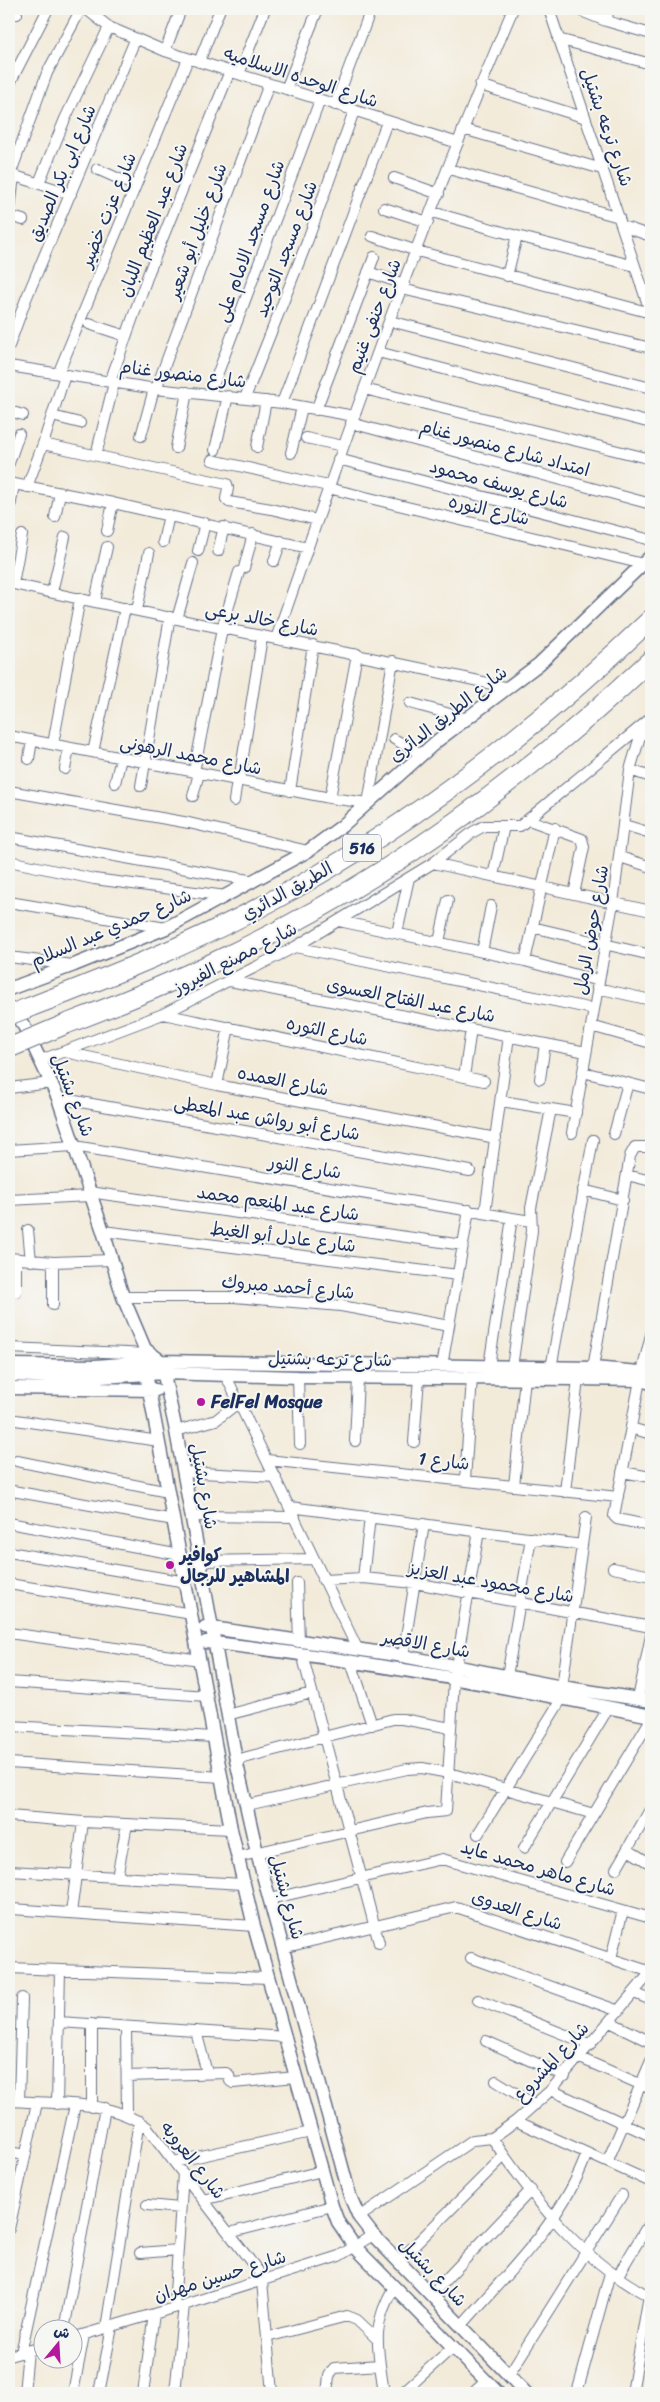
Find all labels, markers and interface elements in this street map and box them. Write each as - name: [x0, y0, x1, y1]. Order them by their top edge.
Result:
- street label: شارع الوحده الاسلاميه: [219, 37, 383, 117]
- street label: شارع ترعه بشتيل: [572, 63, 642, 191]
- street label: شارع ابى بكر الصديق: [19, 99, 105, 247]
- street label: شارع عبد العظيم اللبان: [109, 138, 197, 302]
- street label: شارع عزت خضير: [69, 147, 146, 275]
- street label: شارع مسجد الامام على: [206, 155, 294, 327]
- street label: شارع خليل أبو شعير: [157, 158, 236, 305]
- street label: شارع مسجد التوحيد: [245, 176, 327, 322]
- street label: شارع حنفى غنيم: [337, 254, 411, 378]
- street label: شارع منصور غنام: [118, 350, 248, 398]
- street label: امتداد شارع منصور غنام: [416, 410, 594, 486]
- street label: شارع يوسف محمود: [426, 450, 572, 518]
- street label: شارع النوره: [445, 485, 533, 535]
- street label: شارع خالد برعى: [203, 592, 321, 646]
- street label: شارع الطريق الدائرى: [381, 657, 515, 771]
- street label: شارع محمد الرهونى: [117, 726, 265, 784]
- road number: 516: [343, 834, 381, 861]
- street label: الطريق الدائري: [235, 853, 339, 929]
- street label: شارع حوض الرمل: [564, 862, 618, 998]
- street label: شارع حمدي عبد السلام: [25, 880, 197, 976]
- street label: شارع مصنع الفيروز: [165, 913, 303, 1004]
- street label: شارع عبد الفتاح العسوى: [324, 968, 498, 1032]
- street label: شارع الثوره: [283, 1007, 371, 1055]
- street label: شارع بشتيل: [42, 1048, 104, 1142]
- street label: شارع العمده: [235, 1056, 331, 1106]
- street label: شارع أبو رواش عبد المعطى: [172, 1086, 362, 1150]
- street label: شارع النور: [264, 1145, 344, 1189]
- street label: شارع عبد المنعم محمد: [195, 1176, 361, 1230]
- street label: شارع عادل أبو الغيط: [208, 1212, 358, 1262]
- street label: شارع أحمد مبروك: [220, 1265, 356, 1309]
- street label: شارع ترعه بشتيل: [268, 1342, 392, 1376]
- place label: FelFel Mosque: [210, 1386, 323, 1418]
- marker: FelFel Mosque: [195, 1396, 207, 1408]
- street label: شارع بشتيل: [181, 1440, 227, 1532]
- street label: شارع 1: [417, 1442, 471, 1480]
- place label: كوافير المشاهير للرجال: [178, 1539, 290, 1592]
- street label: شارع محمود عبد العزيز: [404, 1551, 577, 1612]
- marker: كوافير المشاهير للرجال: [164, 1559, 176, 1571]
- street label: شارع الاقصر: [377, 1620, 473, 1668]
- street label: شارع ماهر محمد عايد: [457, 1831, 619, 1905]
- street label: شارع بشتيل: [260, 1851, 314, 1943]
- street label: شارع العدوى: [468, 1880, 566, 1940]
- street label: شارع المشروع: [505, 2014, 597, 2110]
- street label: شارع العروبه: [152, 2114, 234, 2206]
- street label: شارع بشتيل: [391, 2229, 475, 2315]
- street label: شارع حسين مهران: [150, 2241, 290, 2311]
- text: ش: [51, 2318, 73, 2346]
- north arrow: [32, 2320, 82, 2370]

